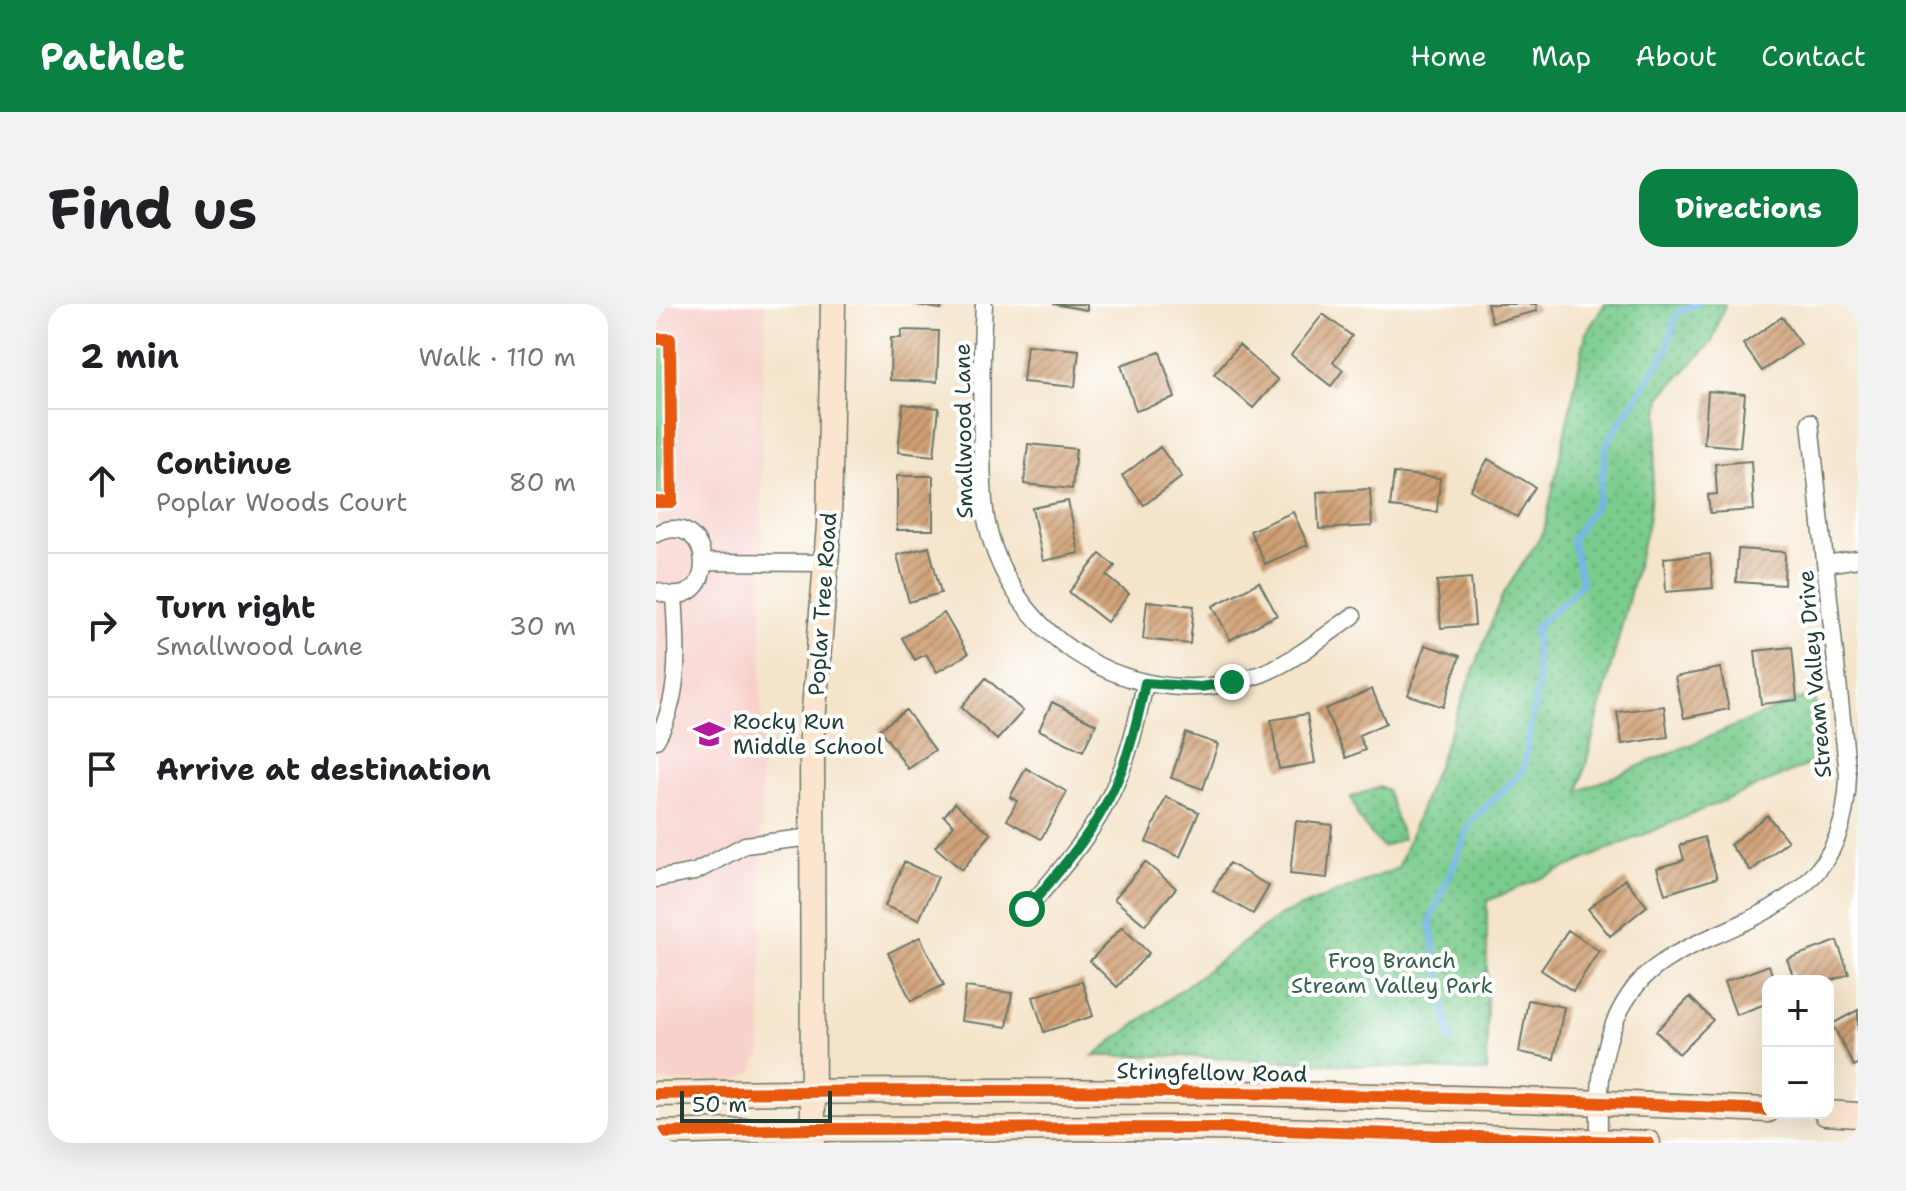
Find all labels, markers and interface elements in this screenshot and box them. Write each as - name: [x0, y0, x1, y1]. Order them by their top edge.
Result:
- text: Pathlet: [40, 31, 185, 82]
- text: Home: [1410, 37, 1487, 75]
- text: Map: [1531, 37, 1591, 75]
- text: About: [1635, 37, 1717, 75]
- text: Contact: [1761, 37, 1866, 75]
- button: Directions: [1639, 169, 1858, 247]
- text: Find us: [48, 171, 257, 246]
- text: 2 min: [80, 333, 179, 379]
- text: Walk · 110 m: [418, 339, 576, 374]
- street label: Smallwood Lane: [947, 343, 980, 519]
- text: Continue: [156, 443, 292, 484]
- icon: ahead: [80, 459, 124, 503]
- text: 80 m: [509, 464, 576, 499]
- text: Poplar Woods Court: [156, 484, 408, 519]
- street label: Poplar Tree Road: [802, 511, 843, 697]
- street label: Stream Valley Drive: [1791, 569, 1838, 779]
- text: Turn right: [156, 587, 315, 628]
- icon: right: [80, 603, 124, 647]
- text: 30 m: [509, 608, 576, 643]
- text: Smallwood Lane: [156, 628, 363, 663]
- route end: [1214, 664, 1250, 700]
- place label: Rocky Run Middle School: [733, 707, 884, 761]
- school or university icon: Rocky Run Middle School: [692, 717, 726, 751]
- icon: arrive: [80, 747, 124, 791]
- text: Arrive at destination: [156, 749, 491, 790]
- route start: [1009, 891, 1045, 927]
- park label: Frog Branch Stream Valley Park: [1291, 946, 1493, 1000]
- map controls: [1762, 975, 1834, 1119]
- button: +: [1762, 975, 1834, 1047]
- button: −: [1762, 1047, 1834, 1119]
- street label: Stringfellow Road: [1116, 1056, 1308, 1089]
- scale bar: [680, 1087, 832, 1123]
- text: 50 m: [692, 1090, 747, 1119]

